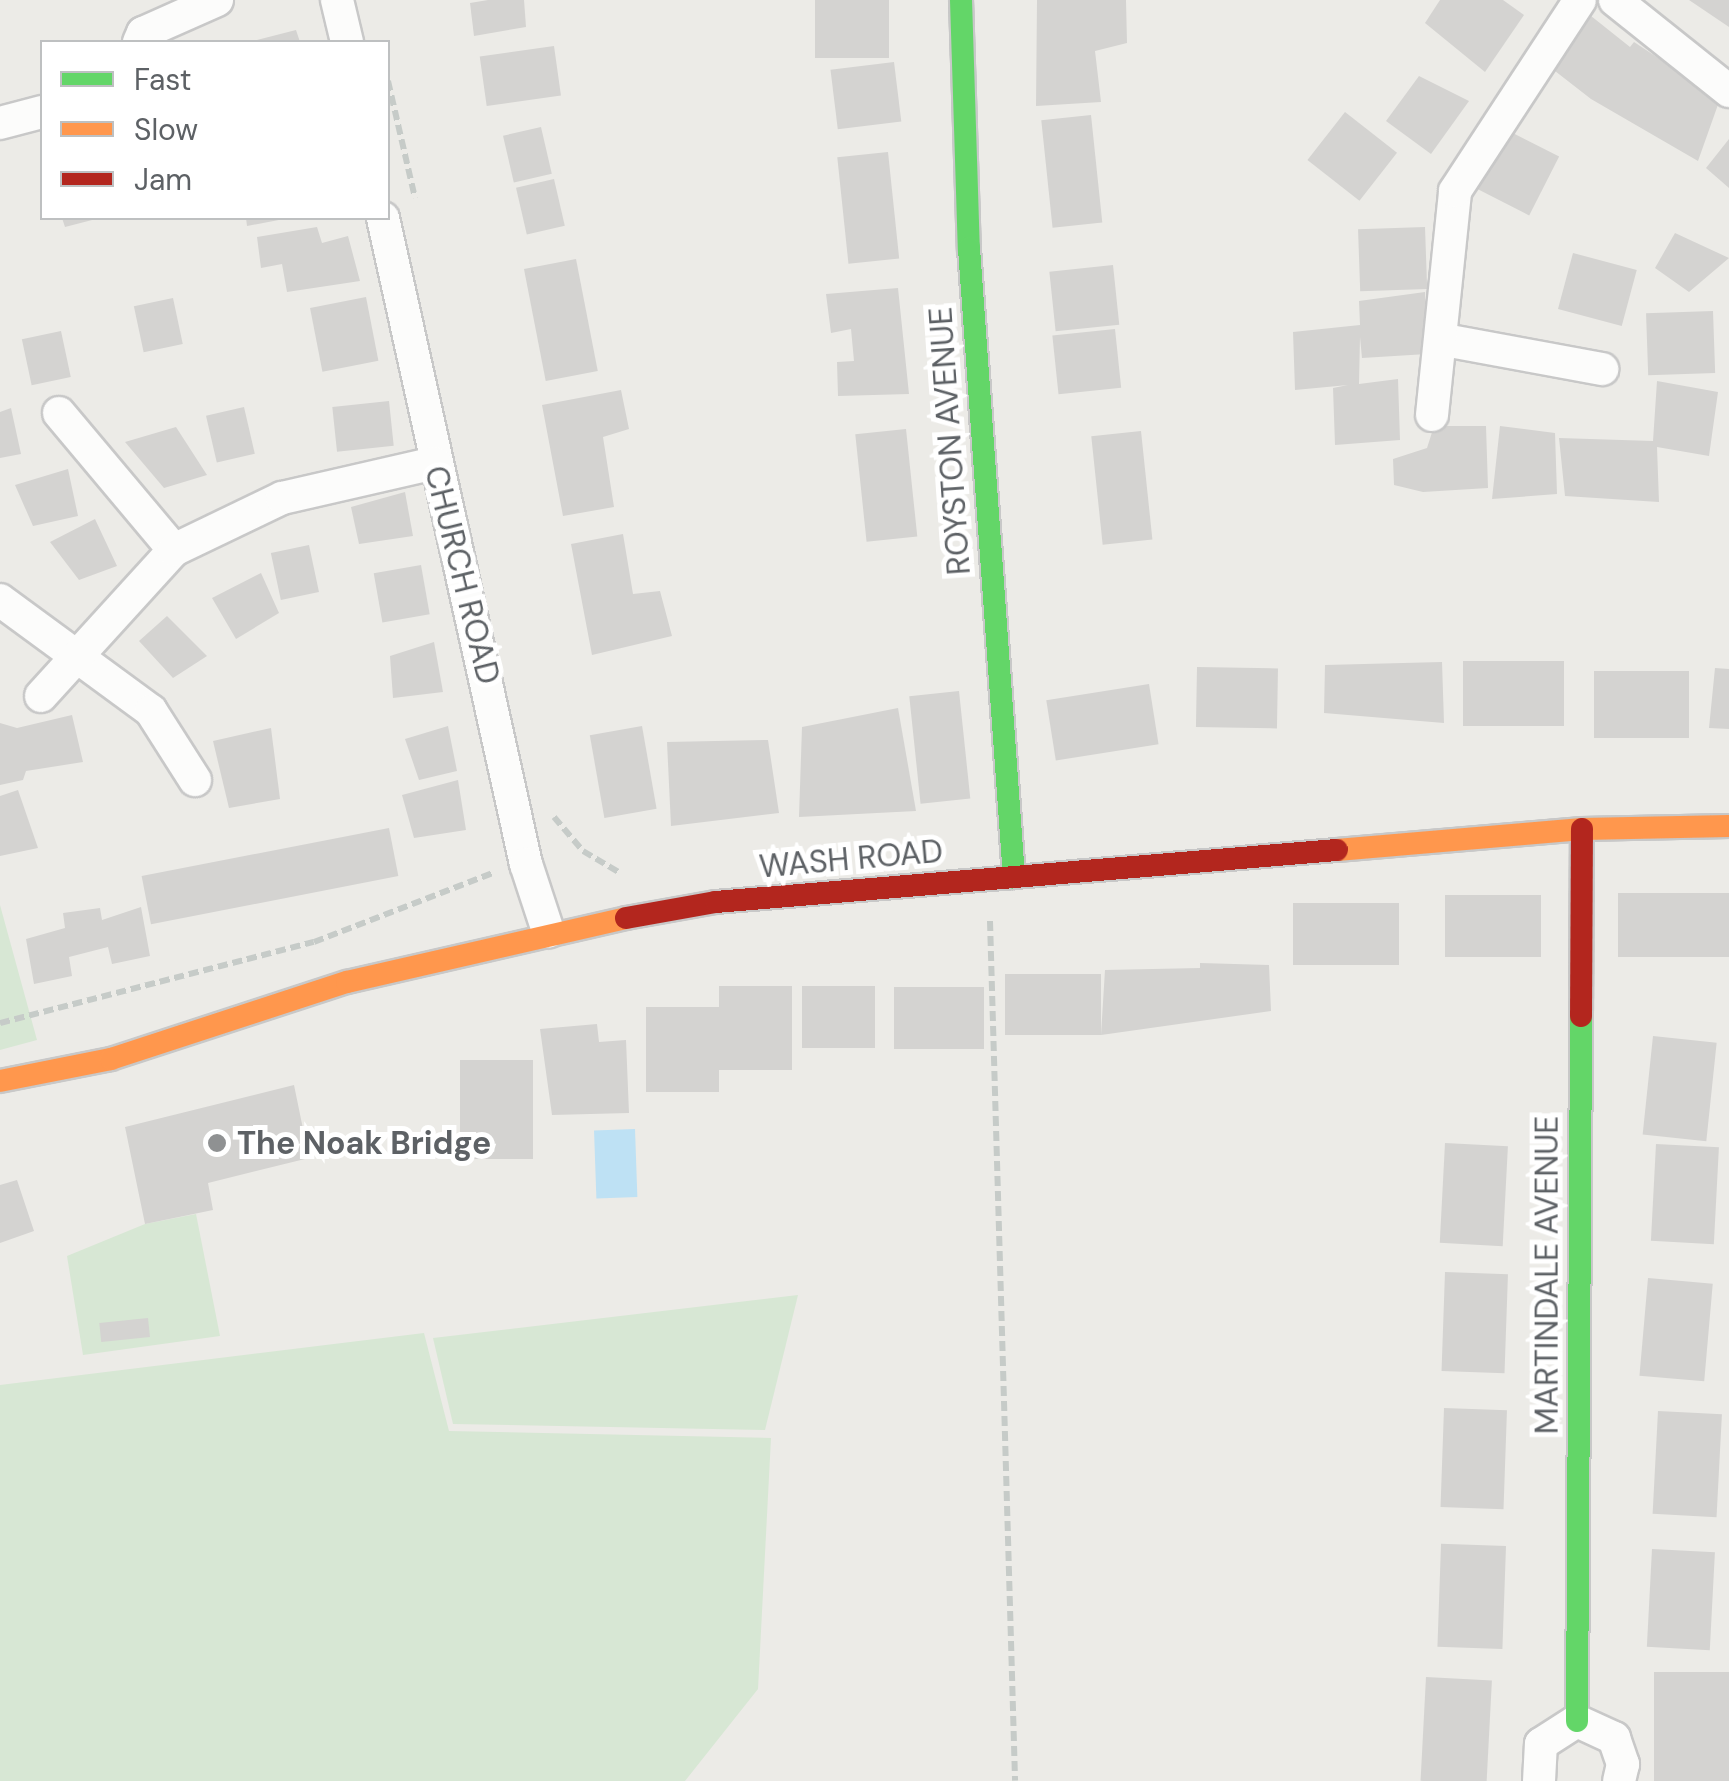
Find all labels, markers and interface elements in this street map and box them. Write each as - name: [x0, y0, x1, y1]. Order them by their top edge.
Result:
- legend: [40, 40, 390, 220]
- text: Fast: [134, 60, 192, 99]
- text: Slow: [134, 110, 198, 149]
- text: Jam: [134, 160, 192, 199]
- street label: ROYSTON AVENUE: [921, 306, 979, 576]
- street label: CHURCH ROAD: [416, 462, 508, 688]
- street label: WASH ROAD: [758, 832, 944, 886]
- street label: MARTINDALE AVENUE: [1528, 1116, 1566, 1434]
- place label: The Noak Bridge: [237, 1124, 491, 1162]
- marker: The Noak Bridge: [206, 1132, 228, 1154]

